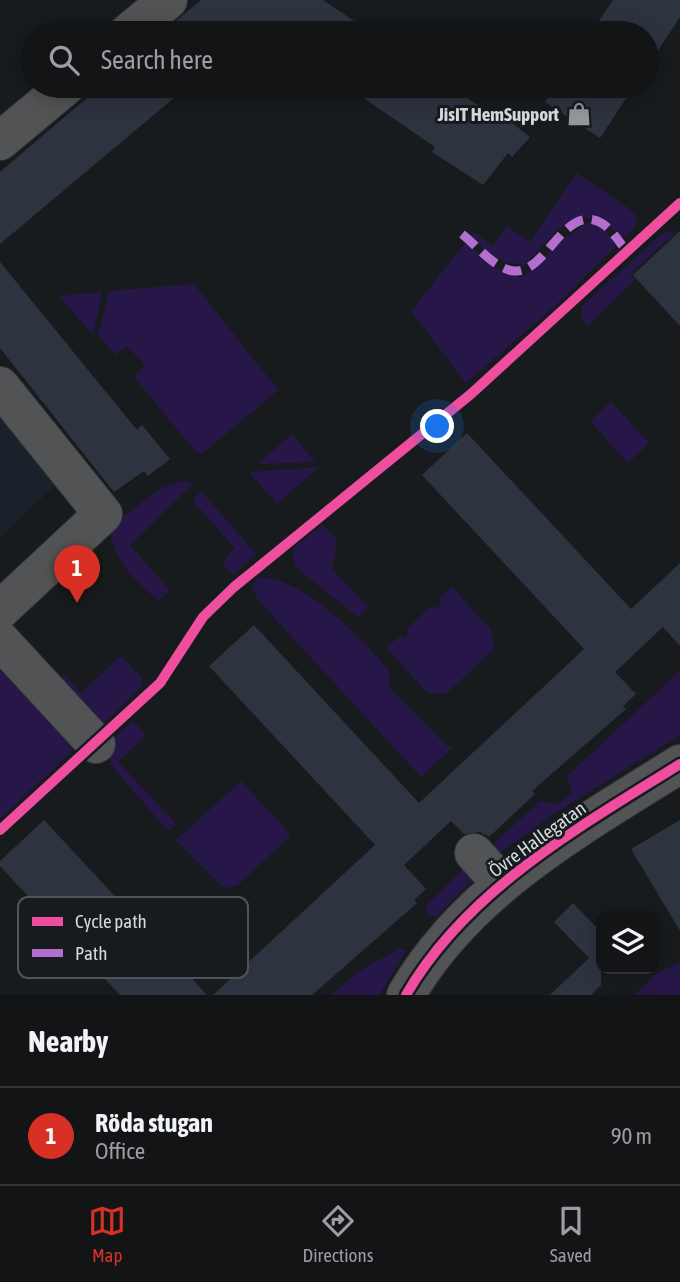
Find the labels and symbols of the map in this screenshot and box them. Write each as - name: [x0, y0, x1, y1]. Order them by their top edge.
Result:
- shop icon: JisIT HemSupport: [565, 100, 593, 128]
- place label: JisIT HemSupport: [437, 103, 560, 125]
- your location: [420, 409, 454, 443]
- pin: 1: [54, 545, 100, 603]
- street label: Övre Hallegatan: [484, 797, 590, 881]
- legend: [18, 897, 248, 978]
- text: Cycle path: [75, 910, 147, 932]
- text: Path: [75, 942, 107, 964]

